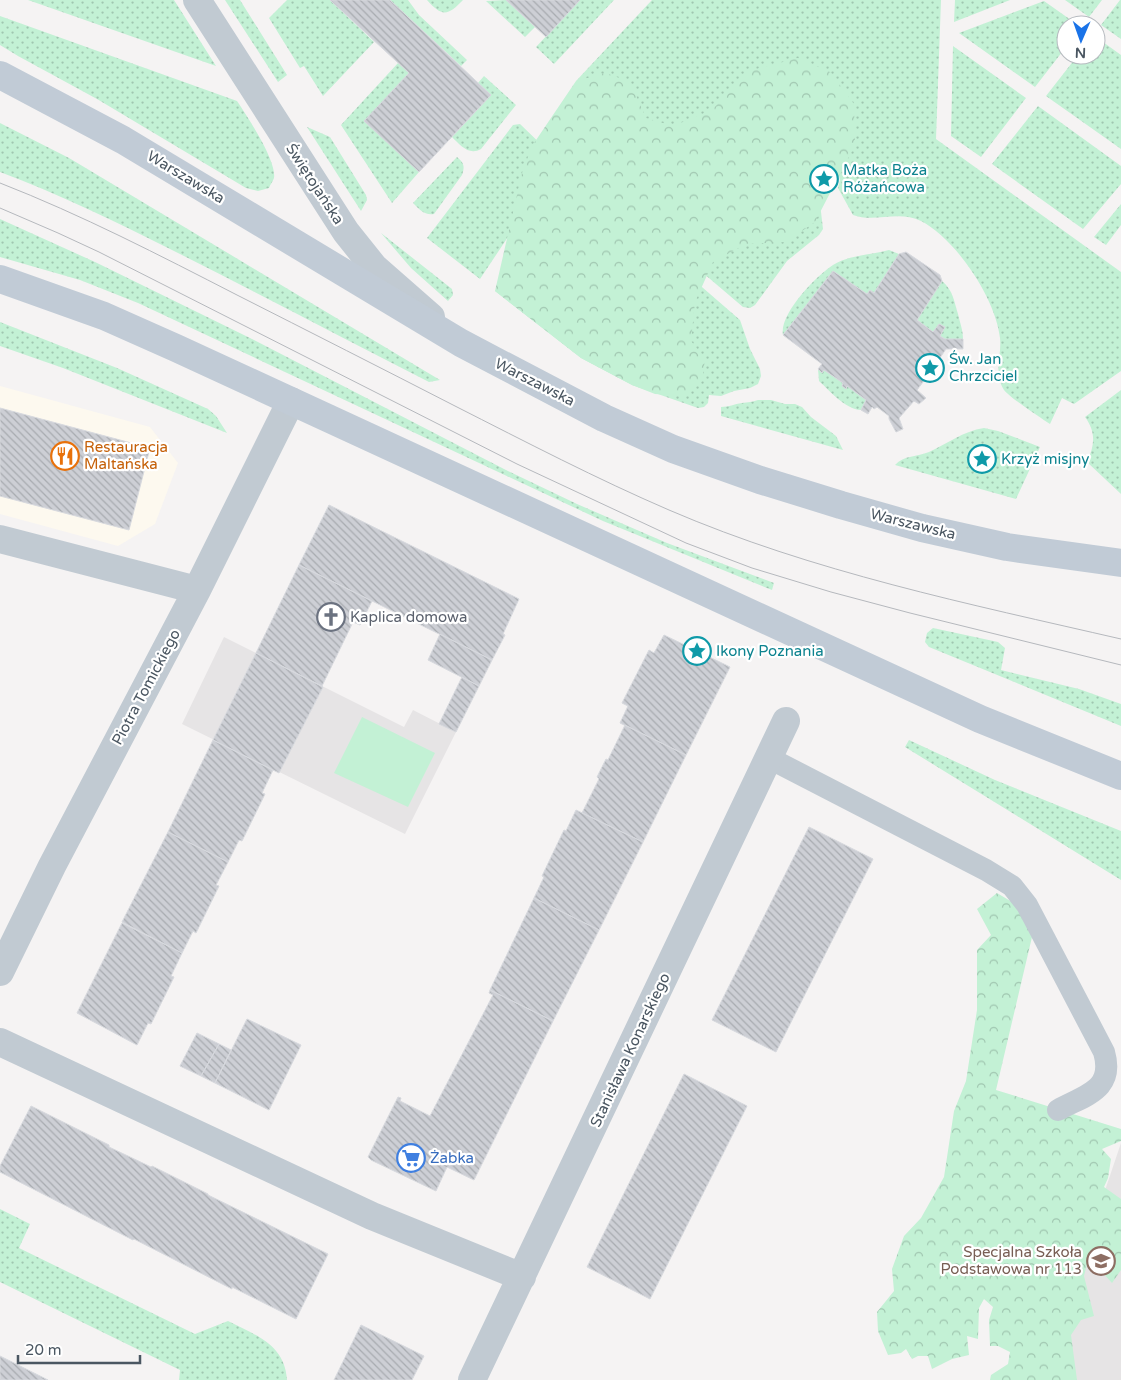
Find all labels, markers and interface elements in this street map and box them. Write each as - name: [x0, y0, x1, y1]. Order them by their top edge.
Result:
- north arrow: [1056, 15, 1106, 65]
- text: N: [1075, 44, 1086, 61]
- street label: Świętojańska: [282, 140, 348, 228]
- street label: Warszawska: [144, 147, 228, 207]
- place label: Matka Boża Różańcowa: [843, 161, 927, 196]
- place icon: Matka Boża Różańcowa: [809, 164, 839, 194]
- place label: Św. Jan Chrzciciel: [949, 350, 1017, 385]
- place icon: Św. Jan Chrzciciel: [915, 353, 945, 383]
- street label: Warszawska: [492, 354, 578, 410]
- place label: Restauracja Maltańska: [84, 438, 168, 473]
- restaurant icon: Restauracja Maltańska: [50, 441, 80, 471]
- place icon: Krzyż misjny: [967, 444, 997, 474]
- place label: Krzyż misjny: [1001, 450, 1089, 468]
- street label: Warszawska: [868, 505, 958, 543]
- church icon: Kaplica domowa: [316, 602, 346, 632]
- place label: Kaplica domowa: [350, 608, 467, 626]
- street label: Piotra Tomickiego: [108, 626, 184, 748]
- place icon: Ikony Poznania: [682, 636, 712, 666]
- place label: Ikony Poznania: [716, 642, 824, 660]
- street label: Stanisława Konarskiego: [586, 970, 674, 1130]
- supermarket icon: Żabka: [396, 1143, 426, 1173]
- place label: Żabka: [430, 1149, 474, 1167]
- place label: Specjalna Szkoła Podstawowa nr 113: [940, 1243, 1082, 1278]
- school or university icon: Specjalna Szkoła Podstawowa nr 113: [1086, 1246, 1116, 1276]
- scale bar: [18, 1332, 140, 1364]
- text: 20 m: [25, 1341, 62, 1359]

